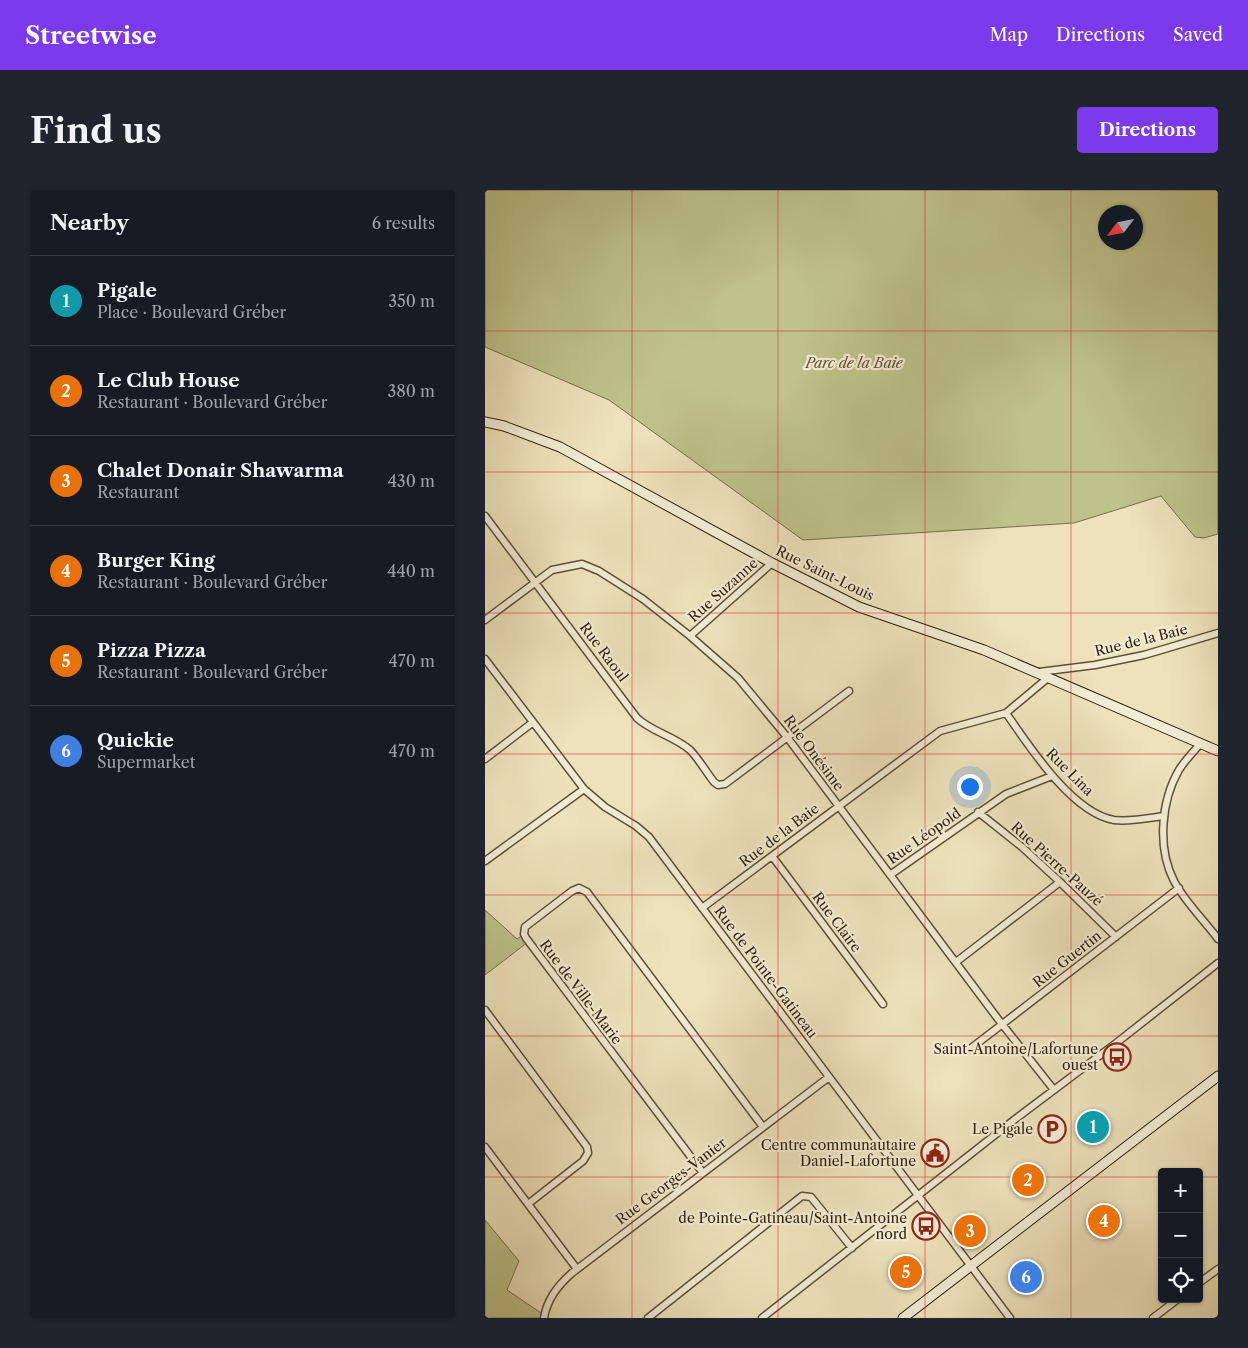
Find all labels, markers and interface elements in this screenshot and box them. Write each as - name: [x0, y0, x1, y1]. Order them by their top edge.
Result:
- text: Streetwise: [25, 21, 157, 50]
- text: Map: [989, 24, 1028, 46]
- text: Directions: [1056, 24, 1145, 46]
- text: Saved: [1173, 24, 1223, 46]
- button: Directions: [1077, 107, 1218, 153]
- text: Find us: [30, 109, 162, 152]
- north arrow: [1098, 205, 1143, 250]
- text: Nearby: [50, 210, 129, 235]
- text: 6 results: [372, 213, 435, 233]
- text: Pigale: [97, 279, 157, 302]
- text: 1: [62, 291, 70, 311]
- text: 350 m: [388, 291, 435, 311]
- text: Place · Boulevard Gréber: [97, 302, 286, 322]
- park label: Parc de la Baie: [805, 354, 904, 372]
- text: Le Club House: [97, 369, 240, 392]
- text: 2: [61, 381, 71, 401]
- text: 380 m: [387, 381, 435, 401]
- text: Restaurant · Boulevard Gréber: [97, 392, 327, 412]
- text: Chalet Donair Shawarma: [97, 459, 344, 482]
- text: 3: [61, 471, 71, 491]
- text: 430 m: [388, 471, 435, 491]
- text: Restaurant: [97, 482, 179, 502]
- street label: Rue Saint-Louis: [773, 541, 877, 605]
- text: Burger King: [97, 549, 215, 572]
- street label: Rue Suzanne: [684, 554, 762, 626]
- text: 4: [61, 561, 71, 581]
- text: 440 m: [387, 561, 435, 581]
- text: Restaurant · Boulevard Gréber: [97, 572, 327, 592]
- street label: Rue Raoul: [576, 619, 632, 685]
- street label: Rue de la Baie: [1093, 620, 1189, 660]
- text: Pizza Pizza: [97, 639, 206, 662]
- text: 5: [62, 651, 70, 671]
- text: 470 m: [389, 651, 435, 671]
- text: Restaurant · Boulevard Gréber: [97, 662, 327, 682]
- street label: Rue Onésime: [780, 712, 848, 794]
- text: Quickie: [97, 729, 174, 752]
- text: 6: [61, 741, 71, 761]
- text: 470 m: [389, 741, 435, 761]
- street label: Rue Lina: [1042, 744, 1098, 800]
- text: Supermarket: [97, 752, 195, 772]
- your location: [957, 774, 983, 800]
- street label: Rue de la Baie: [736, 799, 822, 871]
- street label: Rue Léopold: [884, 804, 965, 868]
- street label: Rue Pierre-Pauzé: [1007, 818, 1107, 910]
- street label: Rue Claire: [809, 888, 866, 956]
- street label: Rue de Pointe-Gatineau: [710, 902, 822, 1042]
- street label: Rue Guertin: [1029, 927, 1105, 991]
- street label: Rue de Ville-Marie: [536, 936, 626, 1048]
- place label: Saint-Antoine/Lafortune ouest: [934, 1040, 1098, 1074]
- bus stop icon: Saint-Antoine/Lafortune ouest: [1102, 1042, 1132, 1072]
- pin: 1: [1077, 1108, 1109, 1146]
- parking icon: Le Pigale: [1037, 1114, 1067, 1144]
- place label: Le Pigale: [972, 1120, 1033, 1138]
- street label: Rue Georges-Vanier: [612, 1133, 730, 1228]
- place label: Centre communautaire Daniel-Lafortune: [761, 1136, 916, 1170]
- public building icon: Centre communautaire Daniel-Lafortune: [920, 1138, 950, 1168]
- pin: 2: [1012, 1161, 1044, 1199]
- map controls: [1158, 1168, 1203, 1303]
- button: +: [1158, 1168, 1203, 1213]
- pin: 4: [1088, 1202, 1120, 1240]
- place label: de Pointe-Gatineau/Saint-Antoine nord: [678, 1209, 907, 1243]
- bus stop icon: de Pointe-Gatineau/Saint-Antoine nord: [911, 1211, 941, 1241]
- pin: 3: [954, 1212, 986, 1250]
- button: −: [1158, 1213, 1203, 1258]
- pin: 5: [890, 1253, 922, 1291]
- pin: 6: [1010, 1258, 1042, 1296]
- button: locate: [1158, 1258, 1203, 1303]

